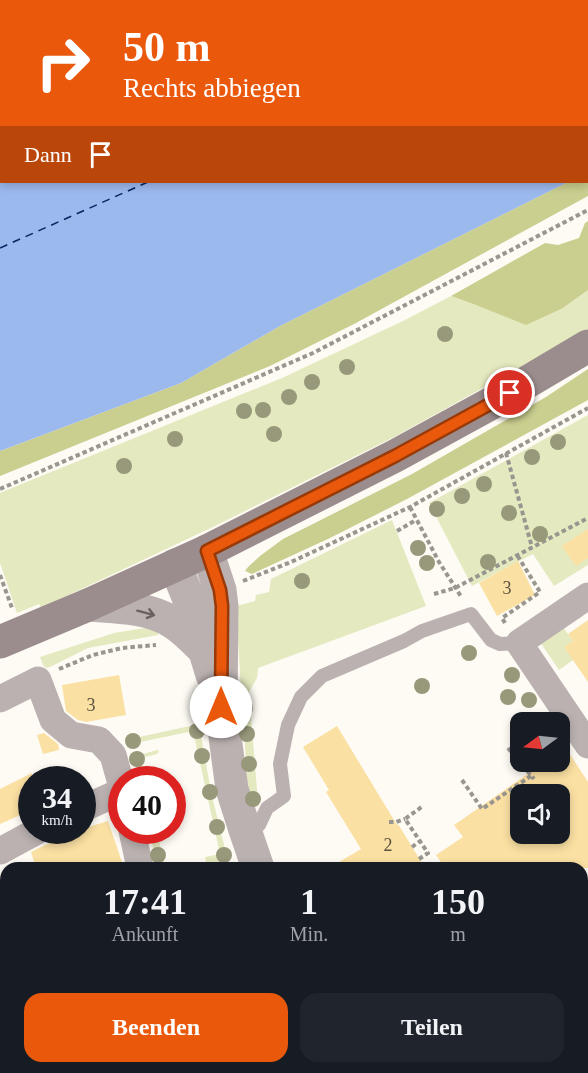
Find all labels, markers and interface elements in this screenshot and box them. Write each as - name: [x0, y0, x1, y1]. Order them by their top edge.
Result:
- icon: right: [24, 24, 102, 102]
- text: 50 m: [123, 24, 211, 70]
- text: Rechts abbiegen: [123, 73, 301, 103]
- icon: arrive: [84, 138, 117, 171]
- text: Dann: [24, 142, 72, 167]
- pin: [484, 367, 535, 418]
- icon: arrive: [493, 376, 526, 409]
- house number: 3: [503, 578, 512, 598]
- one-way arrow: [136, 607, 155, 619]
- position arrow: [189, 675, 253, 739]
- house number: 3: [87, 695, 96, 715]
- north arrow: [510, 712, 570, 772]
- map controls: [510, 712, 570, 844]
- speed limit sign: 40: [108, 766, 186, 844]
- text: 34: [42, 781, 72, 814]
- button: sound: [510, 784, 570, 844]
- text: km/h: [42, 812, 72, 828]
- house number: 2: [384, 835, 393, 855]
- text: 17:41: [103, 882, 187, 922]
- text: 1: [300, 882, 318, 922]
- text: 150: [431, 882, 485, 922]
- text: Ankunft: [112, 923, 178, 945]
- text: Min.: [290, 923, 328, 945]
- text: m: [450, 923, 466, 945]
- button: Beenden: [24, 993, 288, 1062]
- button: Teilen: [300, 993, 564, 1062]

